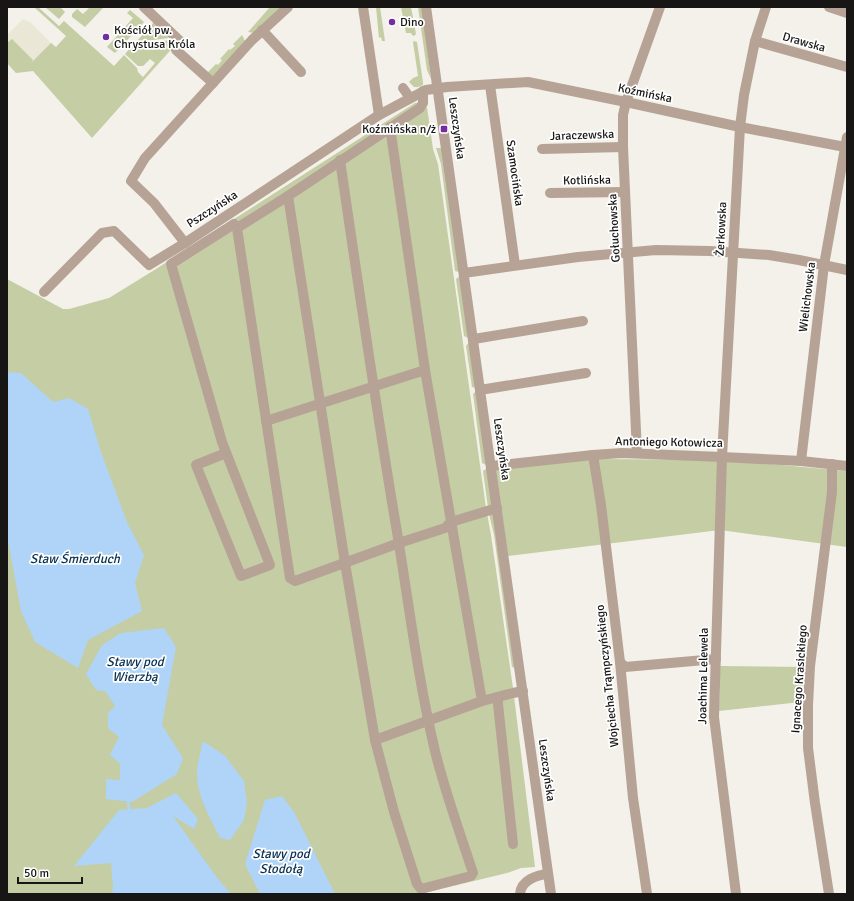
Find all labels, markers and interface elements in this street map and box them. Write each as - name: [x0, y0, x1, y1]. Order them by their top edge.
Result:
- place label: Dino: [400, 15, 424, 30]
- marker: Dino: [387, 17, 397, 27]
- place label: Kościół pw. Chrystusa Króla: [114, 23, 195, 52]
- street label: Drawska: [781, 29, 827, 56]
- marker: Kościół pw. Chrystusa Króla: [101, 32, 111, 42]
- street label: Koźmińska: [616, 80, 673, 107]
- street label: Leszczyńska: [445, 96, 468, 160]
- place label: Koźmińska n/ż: [362, 122, 436, 137]
- marker: Koźmińska n/ż: [439, 124, 449, 134]
- street label: Jaraczewska: [550, 127, 614, 144]
- street label: Szamocińska: [502, 139, 527, 207]
- street label: Kotlińska: [563, 173, 611, 188]
- street label: Pszczyńska: [184, 187, 240, 231]
- street label: Gołuchowska: [605, 193, 624, 263]
- street label: Żerkowska: [713, 201, 730, 257]
- street label: Wielichowska: [796, 261, 819, 333]
- street label: Leszczyńska: [490, 417, 513, 481]
- street label: Antoniego Kotowicza: [615, 434, 723, 451]
- water label: Staw Śmierduch: [30, 551, 121, 567]
- street label: Wojciecha Trąmpczyńskiego: [593, 604, 622, 748]
- street label: Ignacego Krasickiego: [788, 624, 811, 734]
- street label: Joachima Lelewela: [695, 628, 712, 725]
- water label: Stawy pod Wierzbą: [106, 654, 166, 685]
- street label: Leszczyńska: [535, 738, 558, 802]
- water label: Stawy pod Stodołą: [252, 846, 312, 877]
- scale bar: [18, 859, 82, 885]
- text: 50 m: [24, 866, 49, 881]

